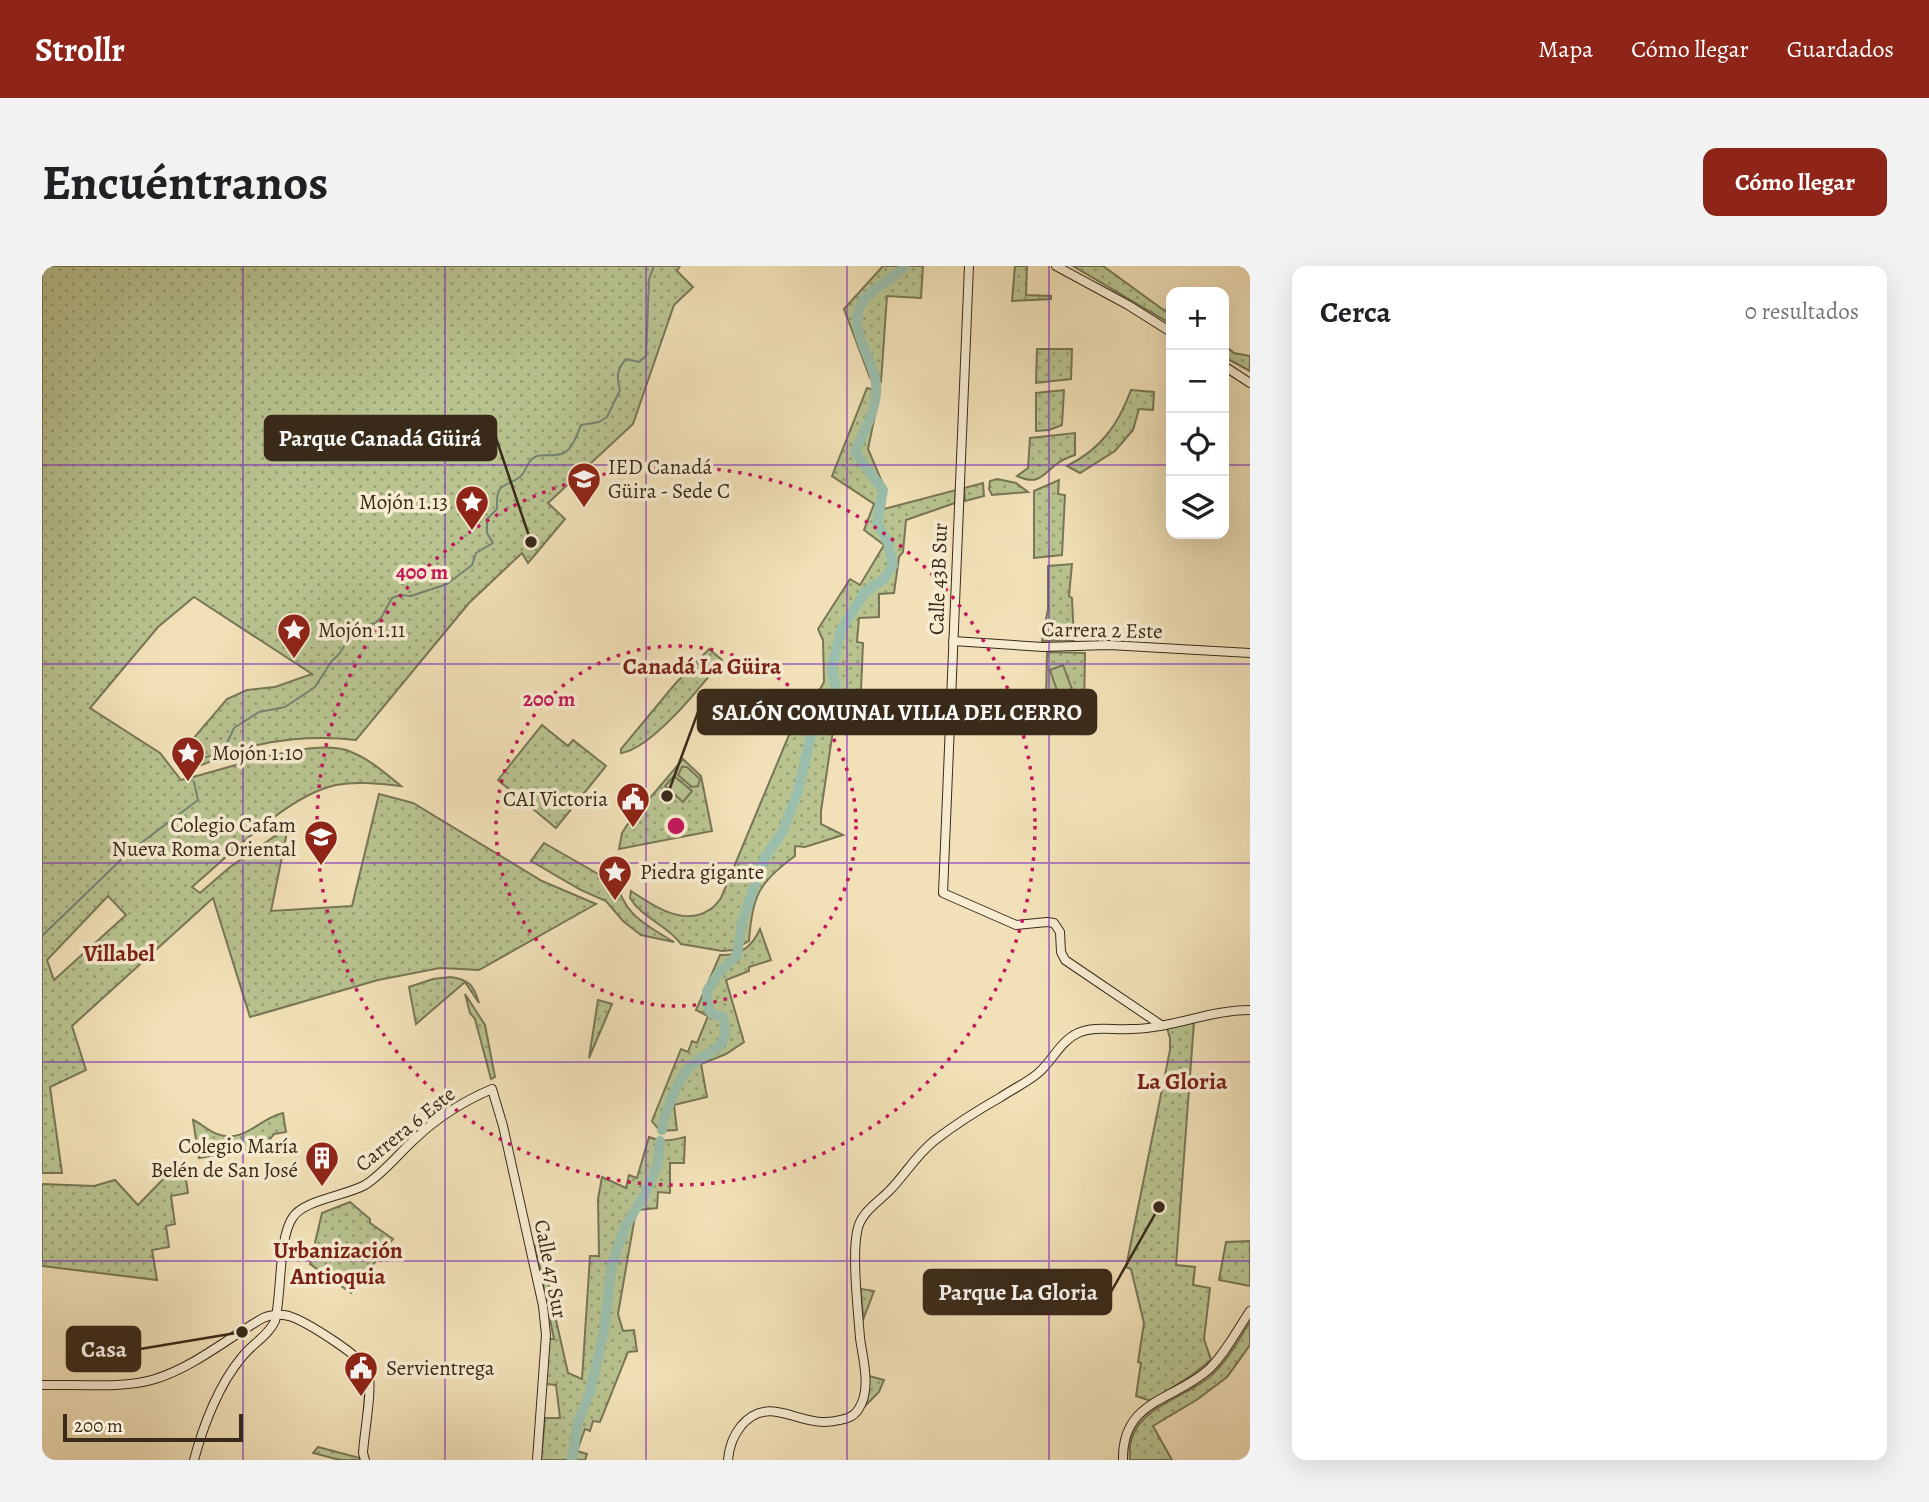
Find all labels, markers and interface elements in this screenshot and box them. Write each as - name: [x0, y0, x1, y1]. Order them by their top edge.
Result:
- text: Strollr: [35, 27, 125, 72]
- text: Mapa: [1538, 33, 1593, 65]
- text: Cómo llegar: [1631, 33, 1749, 65]
- text: Guardados: [1787, 33, 1894, 65]
- button: Cómo llegar: [1703, 148, 1887, 216]
- text: Encuéntranos: [42, 149, 328, 216]
- map controls: [1166, 287, 1229, 539]
- button: +: [1166, 287, 1229, 350]
- text: Cerca: [1320, 292, 1391, 332]
- text: 0 resultados: [1745, 296, 1859, 327]
- button: −: [1166, 350, 1229, 413]
- button: locate: [1166, 413, 1229, 476]
- callout: Parque Canadá Güirá: [265, 416, 496, 460]
- text: Parque Canadá Güirá: [278, 423, 482, 454]
- place label: IED Canadá Güira - Sede C: [608, 453, 730, 505]
- school or university icon: IED Canadá Güira - Sede C: [565, 460, 603, 509]
- button: layers: [1166, 476, 1229, 539]
- place icon: Mojón 1.13: [453, 483, 491, 532]
- place label: Mojón 1.13: [359, 488, 448, 516]
- street label: Calle 43B Sur: [922, 522, 954, 636]
- text: 400 m: [396, 558, 449, 586]
- place icon: Mojón 1.11: [275, 611, 313, 660]
- street label: Carrera 2 Este: [1041, 615, 1163, 645]
- place label: Mojón 1.11: [318, 616, 405, 644]
- district label: Canadá La Güira: [623, 651, 781, 682]
- text: 200 m: [523, 685, 576, 713]
- callout: SALÓN COMUNAL VILLA DEL CERRO: [698, 690, 1096, 734]
- text: SALÓN COMUNAL VILLA DEL CERRO: [712, 697, 1082, 728]
- place icon: Mojón 1.10: [169, 734, 207, 783]
- place label: Mojón 1.10: [212, 739, 303, 767]
- public building icon: CAI Victoria: [614, 780, 652, 829]
- place label: CAI Victoria: [503, 785, 608, 813]
- place label: Colegio Cafam Nueva Roma Oriental: [112, 811, 296, 863]
- centre of rings: [664, 814, 688, 838]
- school or university icon: Colegio Cafam Nueva Roma Oriental: [302, 818, 340, 867]
- place icon: Piedra gigante: [596, 853, 634, 902]
- place label: Piedra gigante: [640, 858, 764, 886]
- district label: Villabel: [82, 938, 155, 969]
- district label: La Gloria: [1136, 1065, 1228, 1097]
- street label: Carrera 6 Este: [349, 1080, 461, 1178]
- place label: Colegio María Belén de San José: [151, 1132, 298, 1184]
- building icon: Colegio María Belén de San José: [303, 1139, 341, 1188]
- street label: Calle 47 Sur: [528, 1217, 574, 1321]
- district label: Urbanización Antioquia: [273, 1235, 403, 1292]
- callout: Parque La Gloria: [924, 1270, 1111, 1314]
- text: Parque La Gloria: [938, 1277, 1098, 1308]
- callout: Casa: [67, 1327, 140, 1371]
- text: Casa: [81, 1334, 127, 1365]
- public building icon: Servientrega: [342, 1349, 380, 1398]
- place label: Servientrega: [386, 1354, 495, 1382]
- scale bar: [63, 1411, 243, 1443]
- text: 200 m: [74, 1413, 123, 1439]

